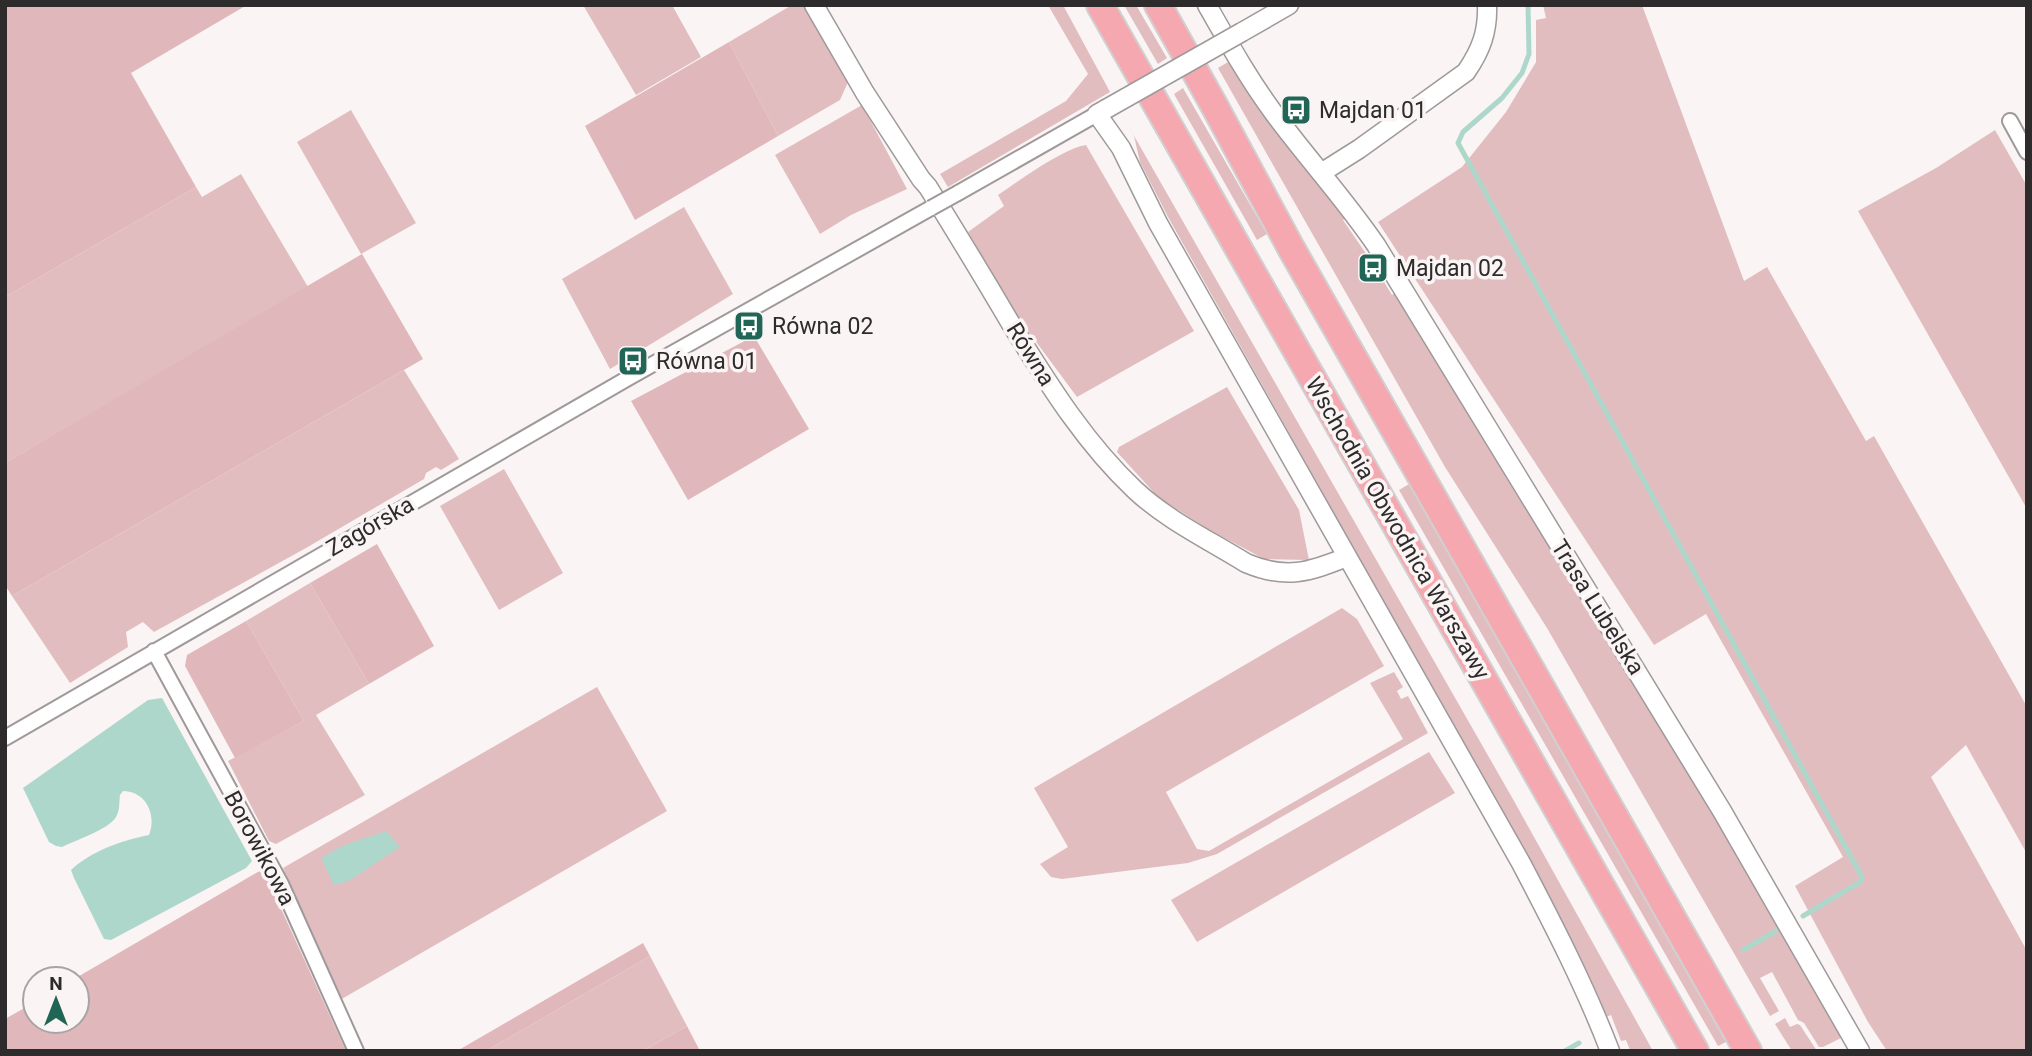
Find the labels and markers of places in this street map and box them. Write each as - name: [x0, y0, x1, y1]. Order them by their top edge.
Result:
- bus stop icon: Majdan 01: [1279, 93, 1313, 127]
- place label: Majdan 01: [1319, 97, 1427, 124]
- bus stop icon: Majdan 02: [1356, 251, 1390, 285]
- place label: Majdan 02: [1396, 255, 1504, 282]
- bus stop icon: Równa 02: [732, 309, 766, 343]
- place label: Równa 02: [772, 313, 873, 340]
- bus stop icon: Równa 01: [616, 344, 650, 378]
- place label: Równa 01: [656, 348, 757, 375]

